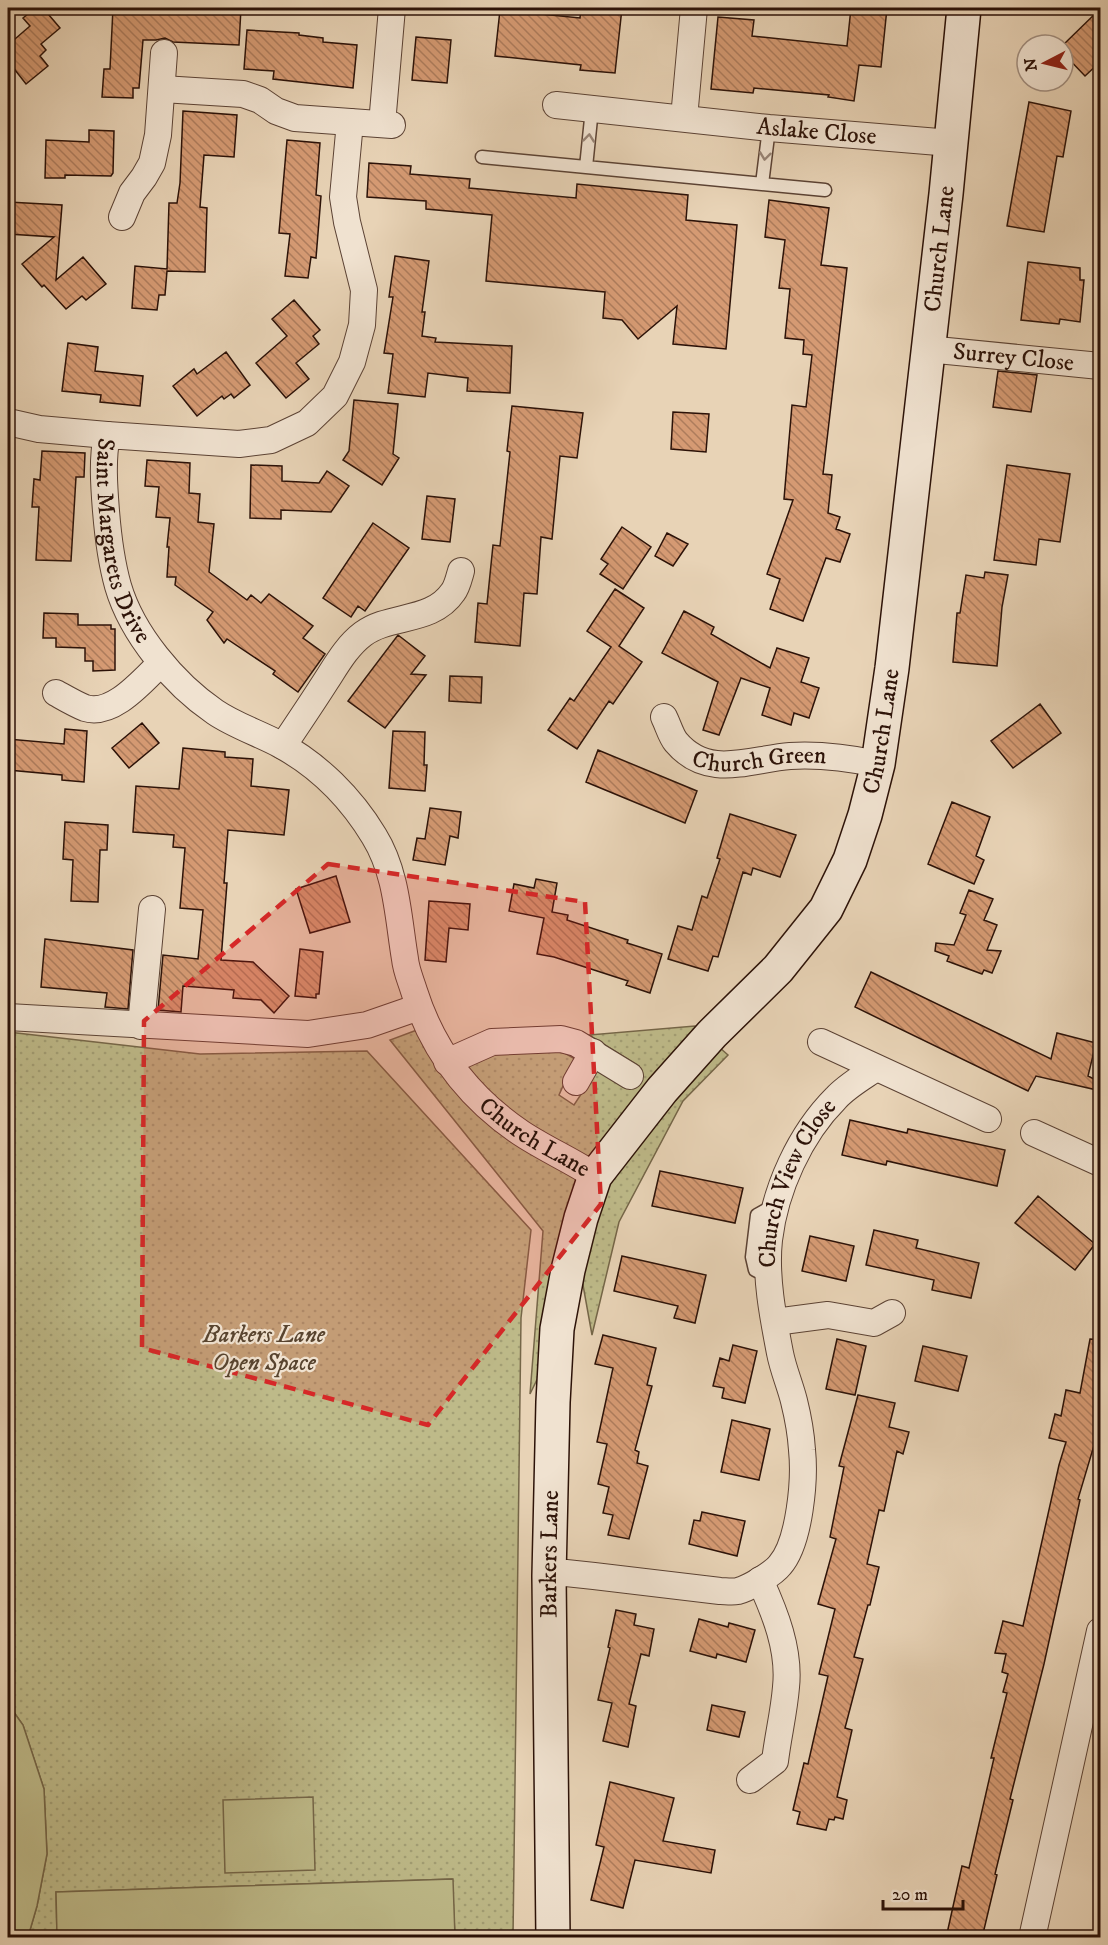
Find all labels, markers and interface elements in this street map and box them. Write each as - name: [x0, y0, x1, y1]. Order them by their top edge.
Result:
- north arrow: [1015, 33, 1075, 93]
- text: N: [1020, 57, 1042, 72]
- street label: Aslake Close: [755, 112, 878, 152]
- one-way arrow: [582, 133, 595, 142]
- one-way arrow: [760, 151, 772, 160]
- street label: Church Lane: [918, 184, 962, 314]
- street label: Surrey Close: [952, 337, 1075, 378]
- street label: Saint Margarets Drive: [89, 436, 158, 649]
- street label: Church Lane: [856, 667, 907, 797]
- street label: Church Green: [687, 740, 828, 780]
- street label: Church Lane: [472, 1091, 596, 1184]
- street label: Church View Close: [753, 1092, 843, 1268]
- park label: Barkers Lane Open Space: [202, 1320, 326, 1378]
- street label: Barkers Lane: [534, 1490, 566, 1618]
- scale bar: [883, 1873, 962, 1911]
- text: 20 m: [892, 1884, 928, 1906]

